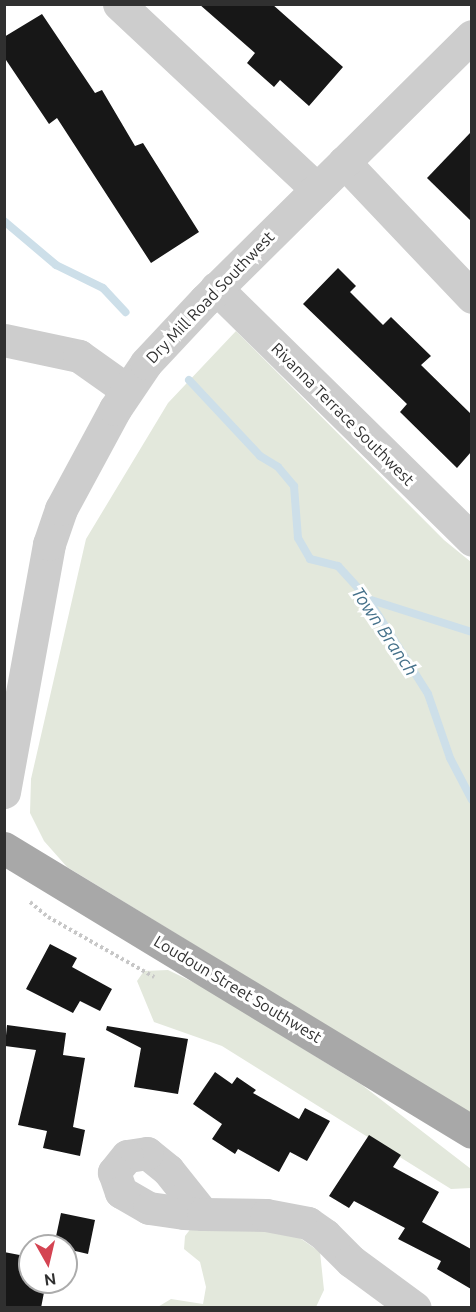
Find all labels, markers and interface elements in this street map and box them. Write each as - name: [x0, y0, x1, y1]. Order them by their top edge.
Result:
- street label: Dry Mill Road Southwest: [142, 227, 278, 367]
- street label: Rivanna Terrace Southwest: [268, 339, 418, 489]
- water label: Town Branch: [347, 582, 423, 680]
- street label: Loudoun Street Southwest: [151, 931, 325, 1047]
- north arrow: [18, 1234, 78, 1294]
- text: N: [43, 1270, 57, 1290]

